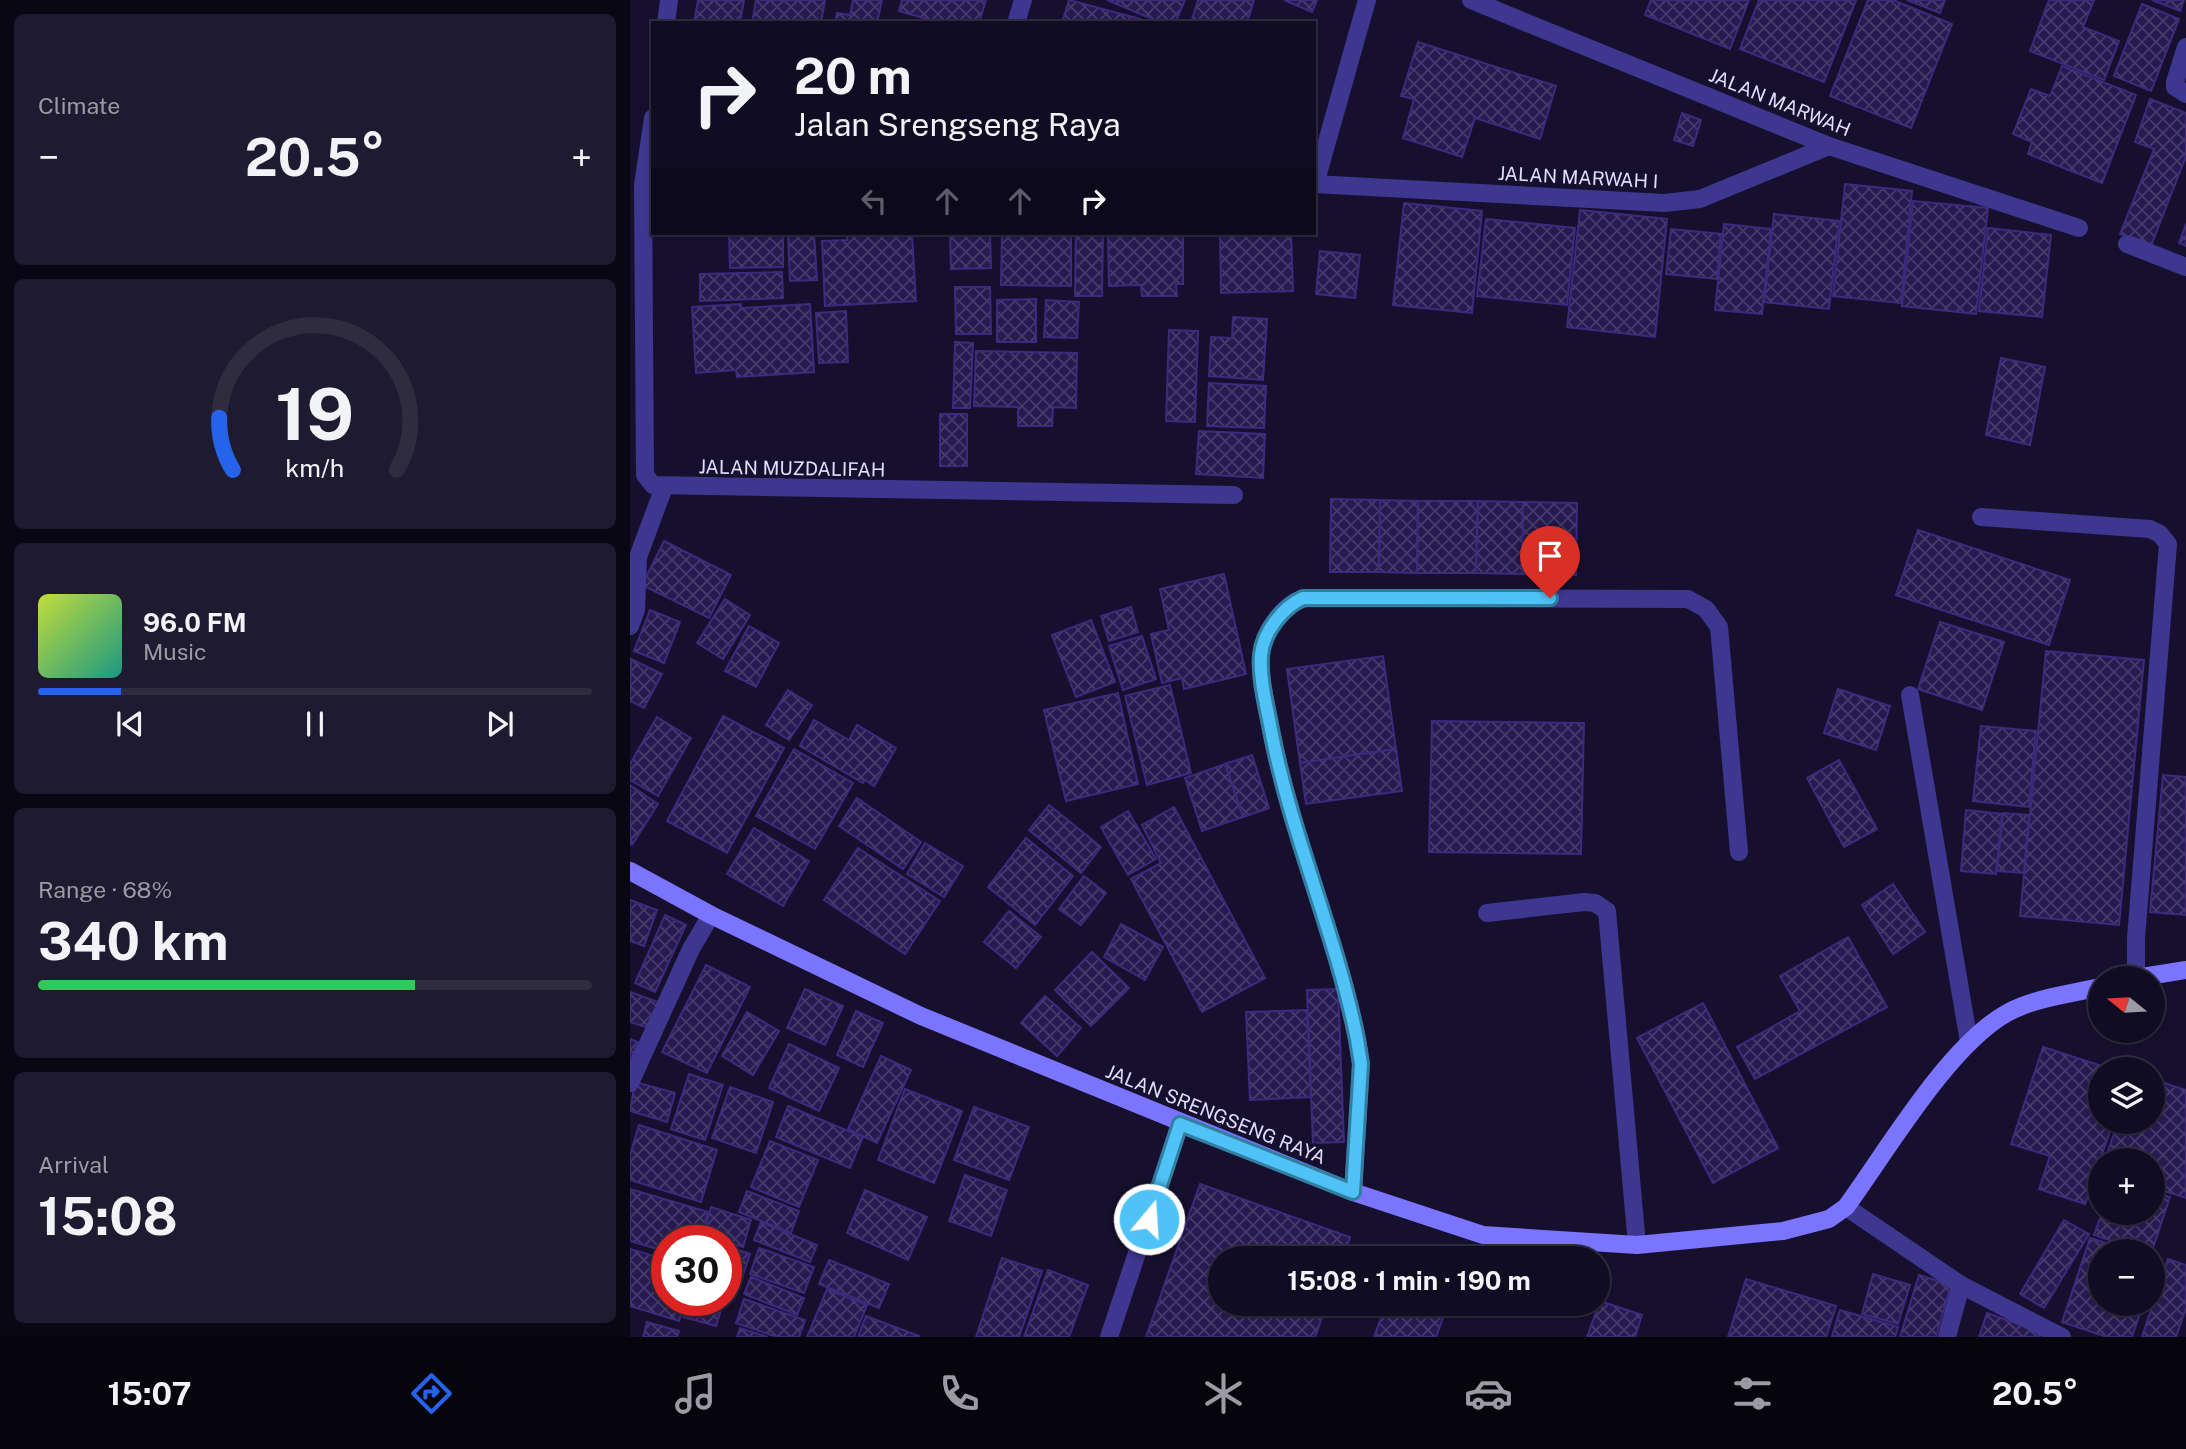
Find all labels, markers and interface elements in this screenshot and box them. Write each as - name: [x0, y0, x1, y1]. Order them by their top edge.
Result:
- text: 20 m: [794, 47, 912, 105]
- icon: right: [679, 49, 770, 140]
- street label: JALAN MARWAH: [1706, 64, 1854, 140]
- text: Climate: [38, 92, 120, 119]
- text: Jalan Srengseng Raya: [794, 106, 1121, 143]
- text: 20.5°: [245, 127, 385, 188]
- text: −: [38, 135, 59, 180]
- text: +: [571, 135, 592, 180]
- street label: JALAN MARWAH I: [1497, 162, 1659, 192]
- icon: left: [855, 182, 893, 220]
- icon: ahead: [928, 182, 966, 220]
- icon: ahead: [1001, 182, 1039, 220]
- icon: right: [1074, 182, 1112, 220]
- text: 19: [275, 371, 355, 456]
- text: km/h: [286, 453, 344, 483]
- street label: JALAN MUZDALIFAH: [698, 455, 886, 481]
- pin: [1520, 526, 1580, 598]
- icon: arrive: [1531, 537, 1569, 575]
- text: 96.0 FM: [143, 607, 247, 638]
- text: Music: [143, 638, 207, 665]
- icon: previous: [111, 705, 149, 743]
- icon: pause: [296, 705, 334, 743]
- icon: next: [481, 705, 519, 743]
- text: Range · 68%: [38, 876, 172, 903]
- text: 340 km: [38, 911, 228, 972]
- north arrow: [2088, 966, 2165, 1043]
- map controls: [2088, 966, 2165, 1316]
- button: layers: [2088, 1057, 2165, 1134]
- street label: JALAN SRENGSENG RAYA: [1103, 1060, 1329, 1168]
- button: +: [2088, 1148, 2165, 1225]
- text: Arrival: [38, 1151, 109, 1178]
- position arrow: [1112, 1182, 1186, 1256]
- text: 15:08: [38, 1186, 178, 1247]
- speed limit sign: 30: [651, 1225, 742, 1316]
- button: −: [2088, 1239, 2165, 1316]
- text: 15:08 · 1 min · 190 m: [1287, 1265, 1531, 1296]
- icon: directions: [407, 1369, 456, 1418]
- icon: music: [671, 1369, 720, 1418]
- icon: phone: [935, 1369, 984, 1418]
- icon: climate: [1199, 1369, 1248, 1418]
- icon: car: [1464, 1369, 1513, 1418]
- icon: filters: [1728, 1369, 1777, 1418]
- text: 15:07: [108, 1375, 192, 1412]
- text: 20.5°: [1992, 1375, 2078, 1412]

